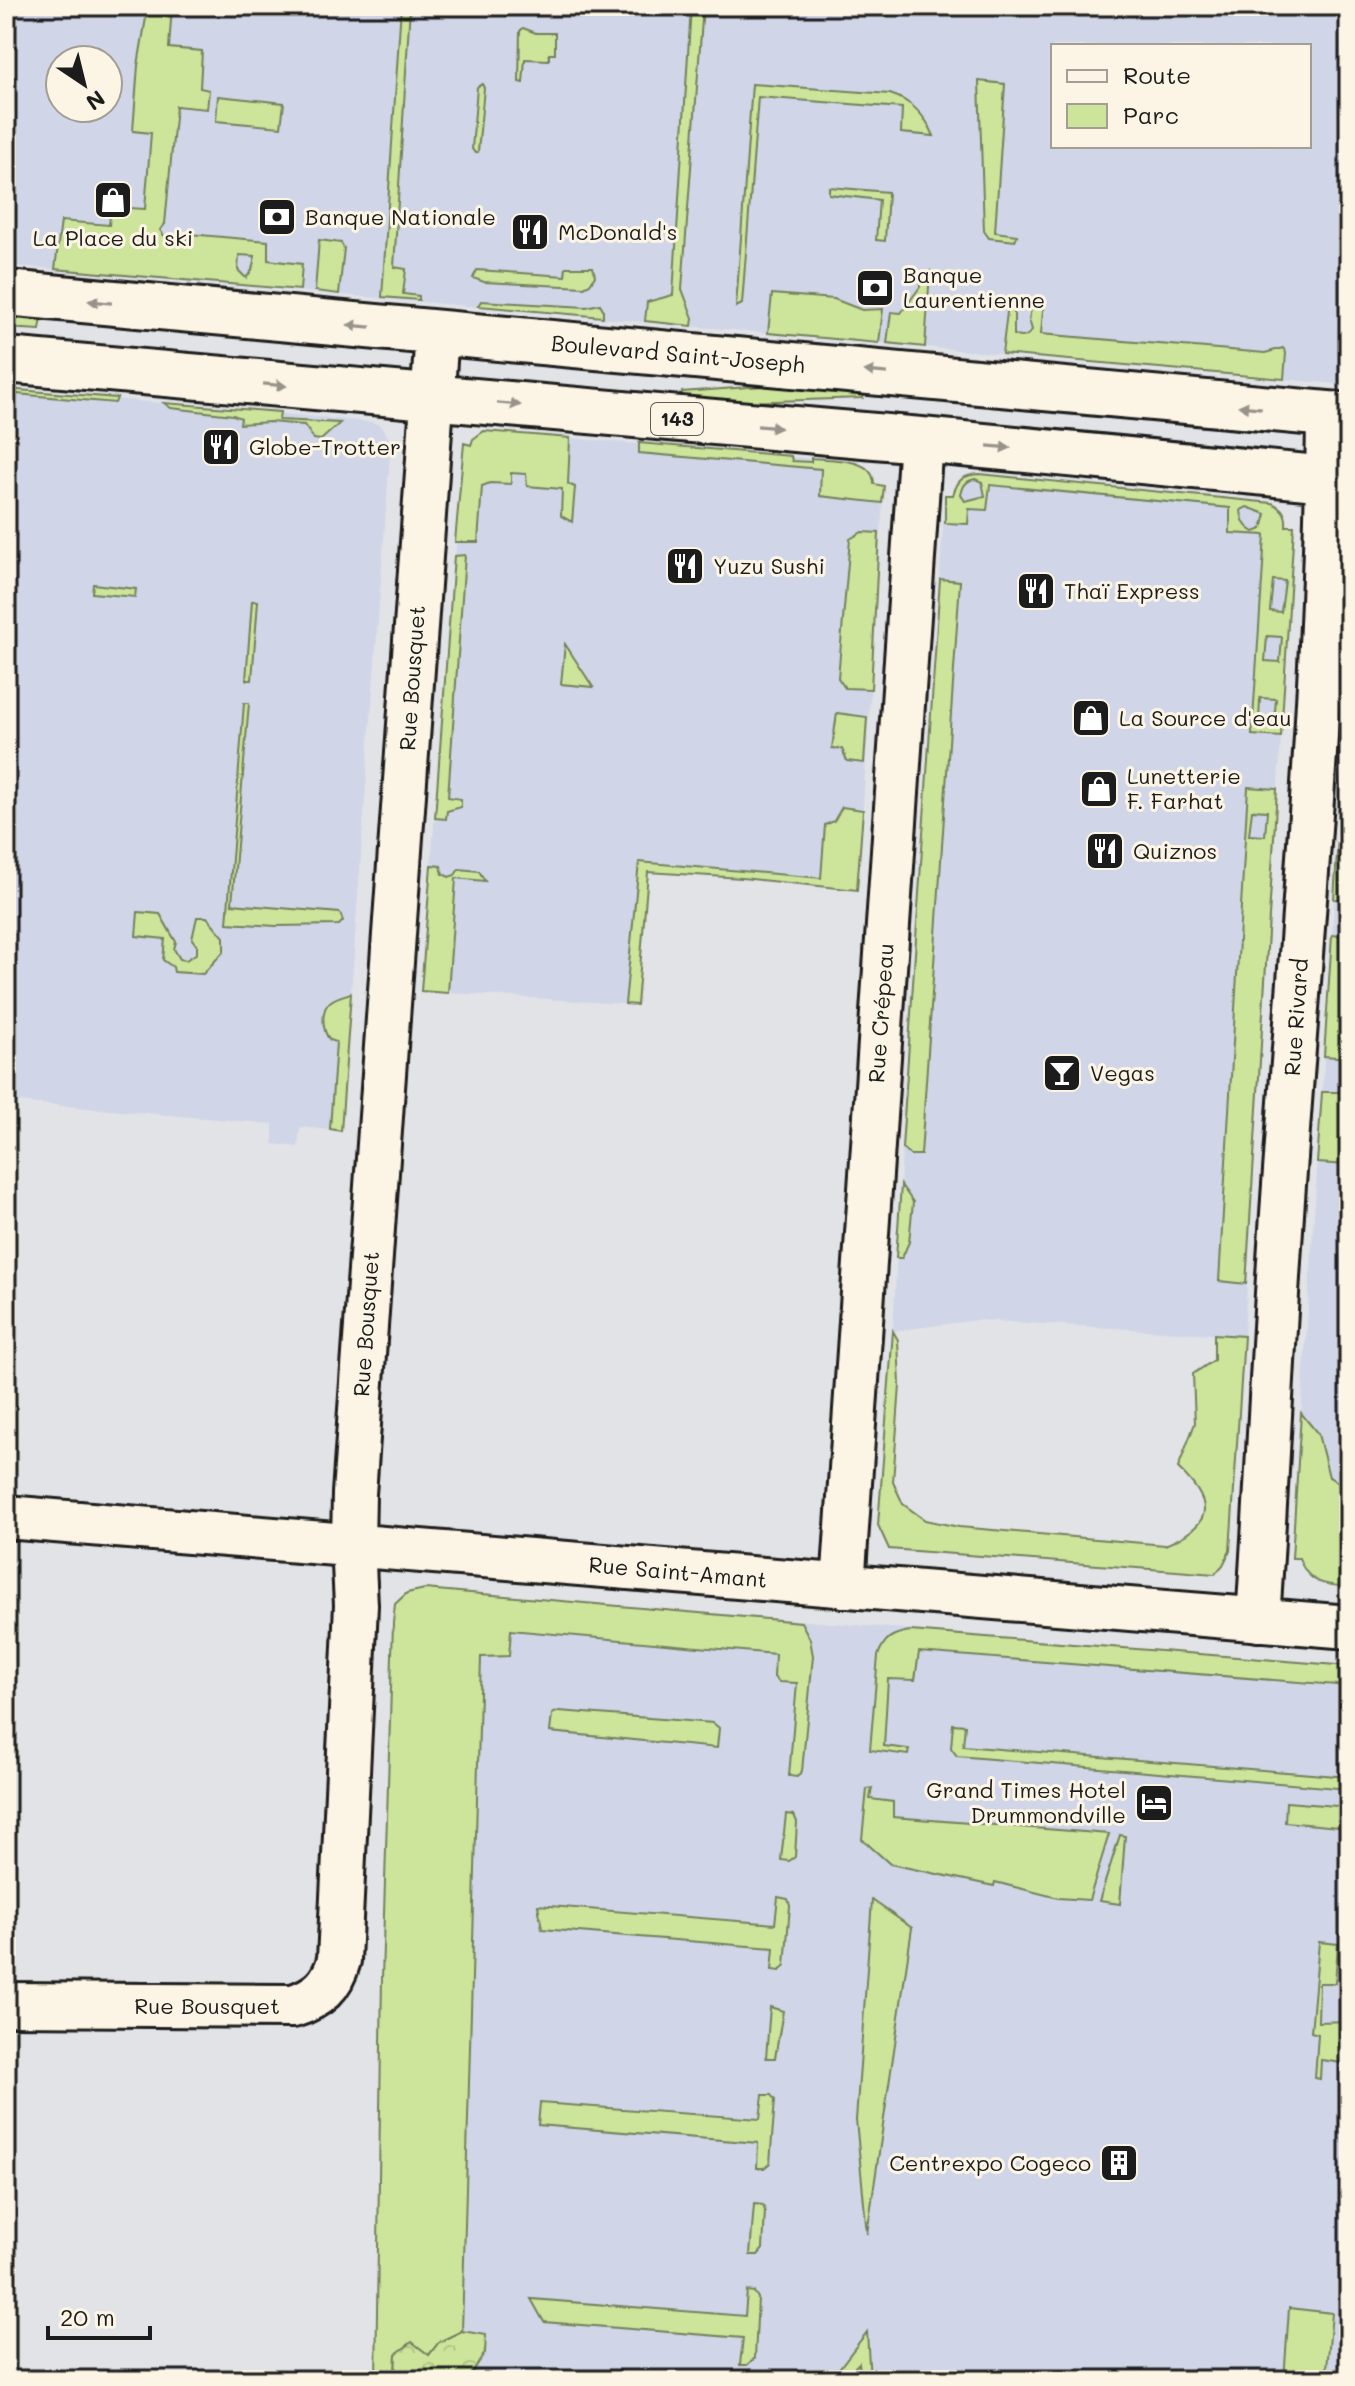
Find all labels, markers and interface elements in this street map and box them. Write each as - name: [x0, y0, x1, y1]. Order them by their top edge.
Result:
- north arrow: [44, 44, 124, 124]
- legend: [1051, 44, 1311, 148]
- text: Route: [1123, 59, 1191, 90]
- text: N: [81, 84, 111, 117]
- text: Parc: [1123, 99, 1179, 130]
- shop icon: La Place du ski: [92, 179, 134, 221]
- bank icon: Banque Nationale: [256, 196, 298, 238]
- place label: Banque Nationale: [305, 202, 496, 231]
- restaurant icon: McDonald's: [509, 211, 551, 253]
- place label: McDonald's: [558, 217, 678, 246]
- place label: La Place du ski: [33, 223, 193, 252]
- place label: Banque Laurentienne: [903, 260, 1045, 314]
- bank icon: Banque Laurentienne: [854, 267, 896, 309]
- one-way arrow: [87, 295, 112, 308]
- one-way arrow: [346, 319, 371, 332]
- street label: Boulevard Saint-Joseph: [550, 328, 806, 379]
- one-way arrow: [863, 365, 888, 378]
- one-way arrow: [263, 378, 288, 391]
- one-way arrow: [497, 398, 522, 411]
- one-way arrow: [1237, 400, 1262, 413]
- road number: 143: [651, 403, 703, 435]
- one-way arrow: [756, 420, 781, 433]
- restaurant icon: Globe-Trotter: [200, 426, 242, 468]
- place label: Globe-Trotter: [249, 432, 401, 461]
- one-way arrow: [987, 441, 1012, 454]
- restaurant icon: Yuzu Sushi: [664, 545, 706, 587]
- place label: Yuzu Sushi: [713, 551, 825, 580]
- restaurant icon: Thaï Express: [1015, 570, 1057, 612]
- place label: Thaï Express: [1064, 576, 1200, 605]
- street label: Rue Bousquet: [392, 604, 431, 752]
- shop icon: La Source d'eau: [1070, 697, 1112, 739]
- place label: La Source d'eau: [1119, 703, 1292, 732]
- place label: Lunetterie F. Farhat: [1127, 761, 1241, 815]
- shop icon: Lunetterie F. Farhat: [1078, 768, 1120, 810]
- restaurant icon: Quiznos: [1084, 830, 1126, 872]
- place label: Quiznos: [1133, 836, 1217, 865]
- street label: Rue Crépeau: [861, 942, 900, 1084]
- street label: Rue Rivard: [1277, 957, 1314, 1077]
- bar icon: Vegas: [1041, 1052, 1083, 1094]
- place label: Vegas: [1090, 1058, 1155, 1087]
- street label: Rue Bousquet: [346, 1250, 385, 1398]
- street label: Rue Saint-Amant: [588, 1549, 769, 1594]
- place label: Grand Times Hotel Drummondville: [926, 1775, 1126, 1829]
- hotel icon: Grand Times Hotel Drummondville: [1133, 1782, 1175, 1824]
- street label: Rue Bousquet: [134, 1991, 280, 2020]
- building icon: Centrexpo Cogeco: [1098, 2142, 1140, 2184]
- place label: Centrexpo Cogeco: [889, 2148, 1091, 2177]
- scale bar: [48, 2290, 150, 2340]
- text: 20 m: [60, 2301, 115, 2332]

